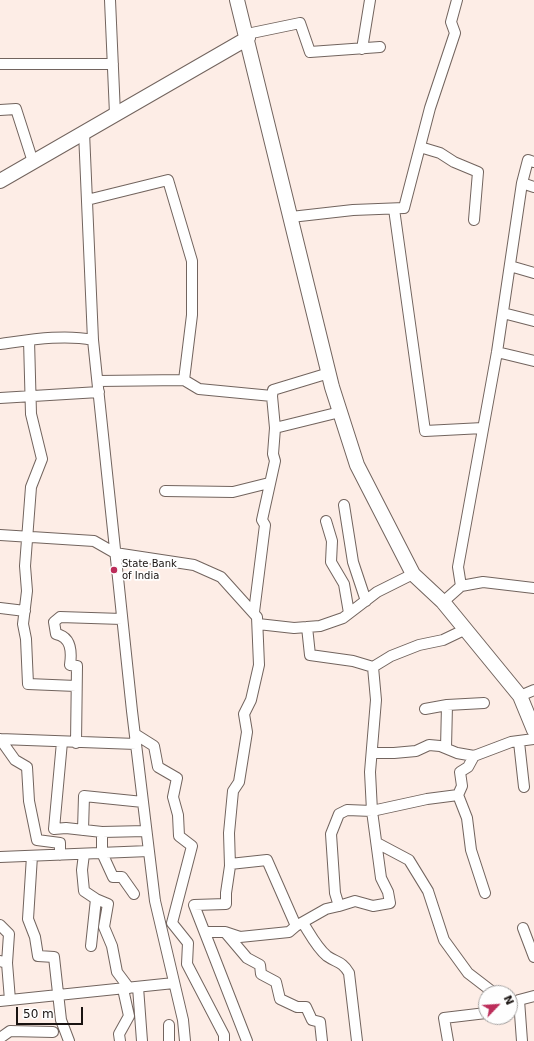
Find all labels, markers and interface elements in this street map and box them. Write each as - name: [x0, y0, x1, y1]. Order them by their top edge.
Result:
- place label: State Bank of India: [122, 558, 177, 582]
- marker: State Bank of India: [109, 565, 119, 575]
- north arrow: [478, 985, 518, 1025]
- text: N: [501, 993, 516, 1007]
- scale bar: [18, 999, 85, 1025]
- text: 50 m: [23, 1007, 54, 1021]

